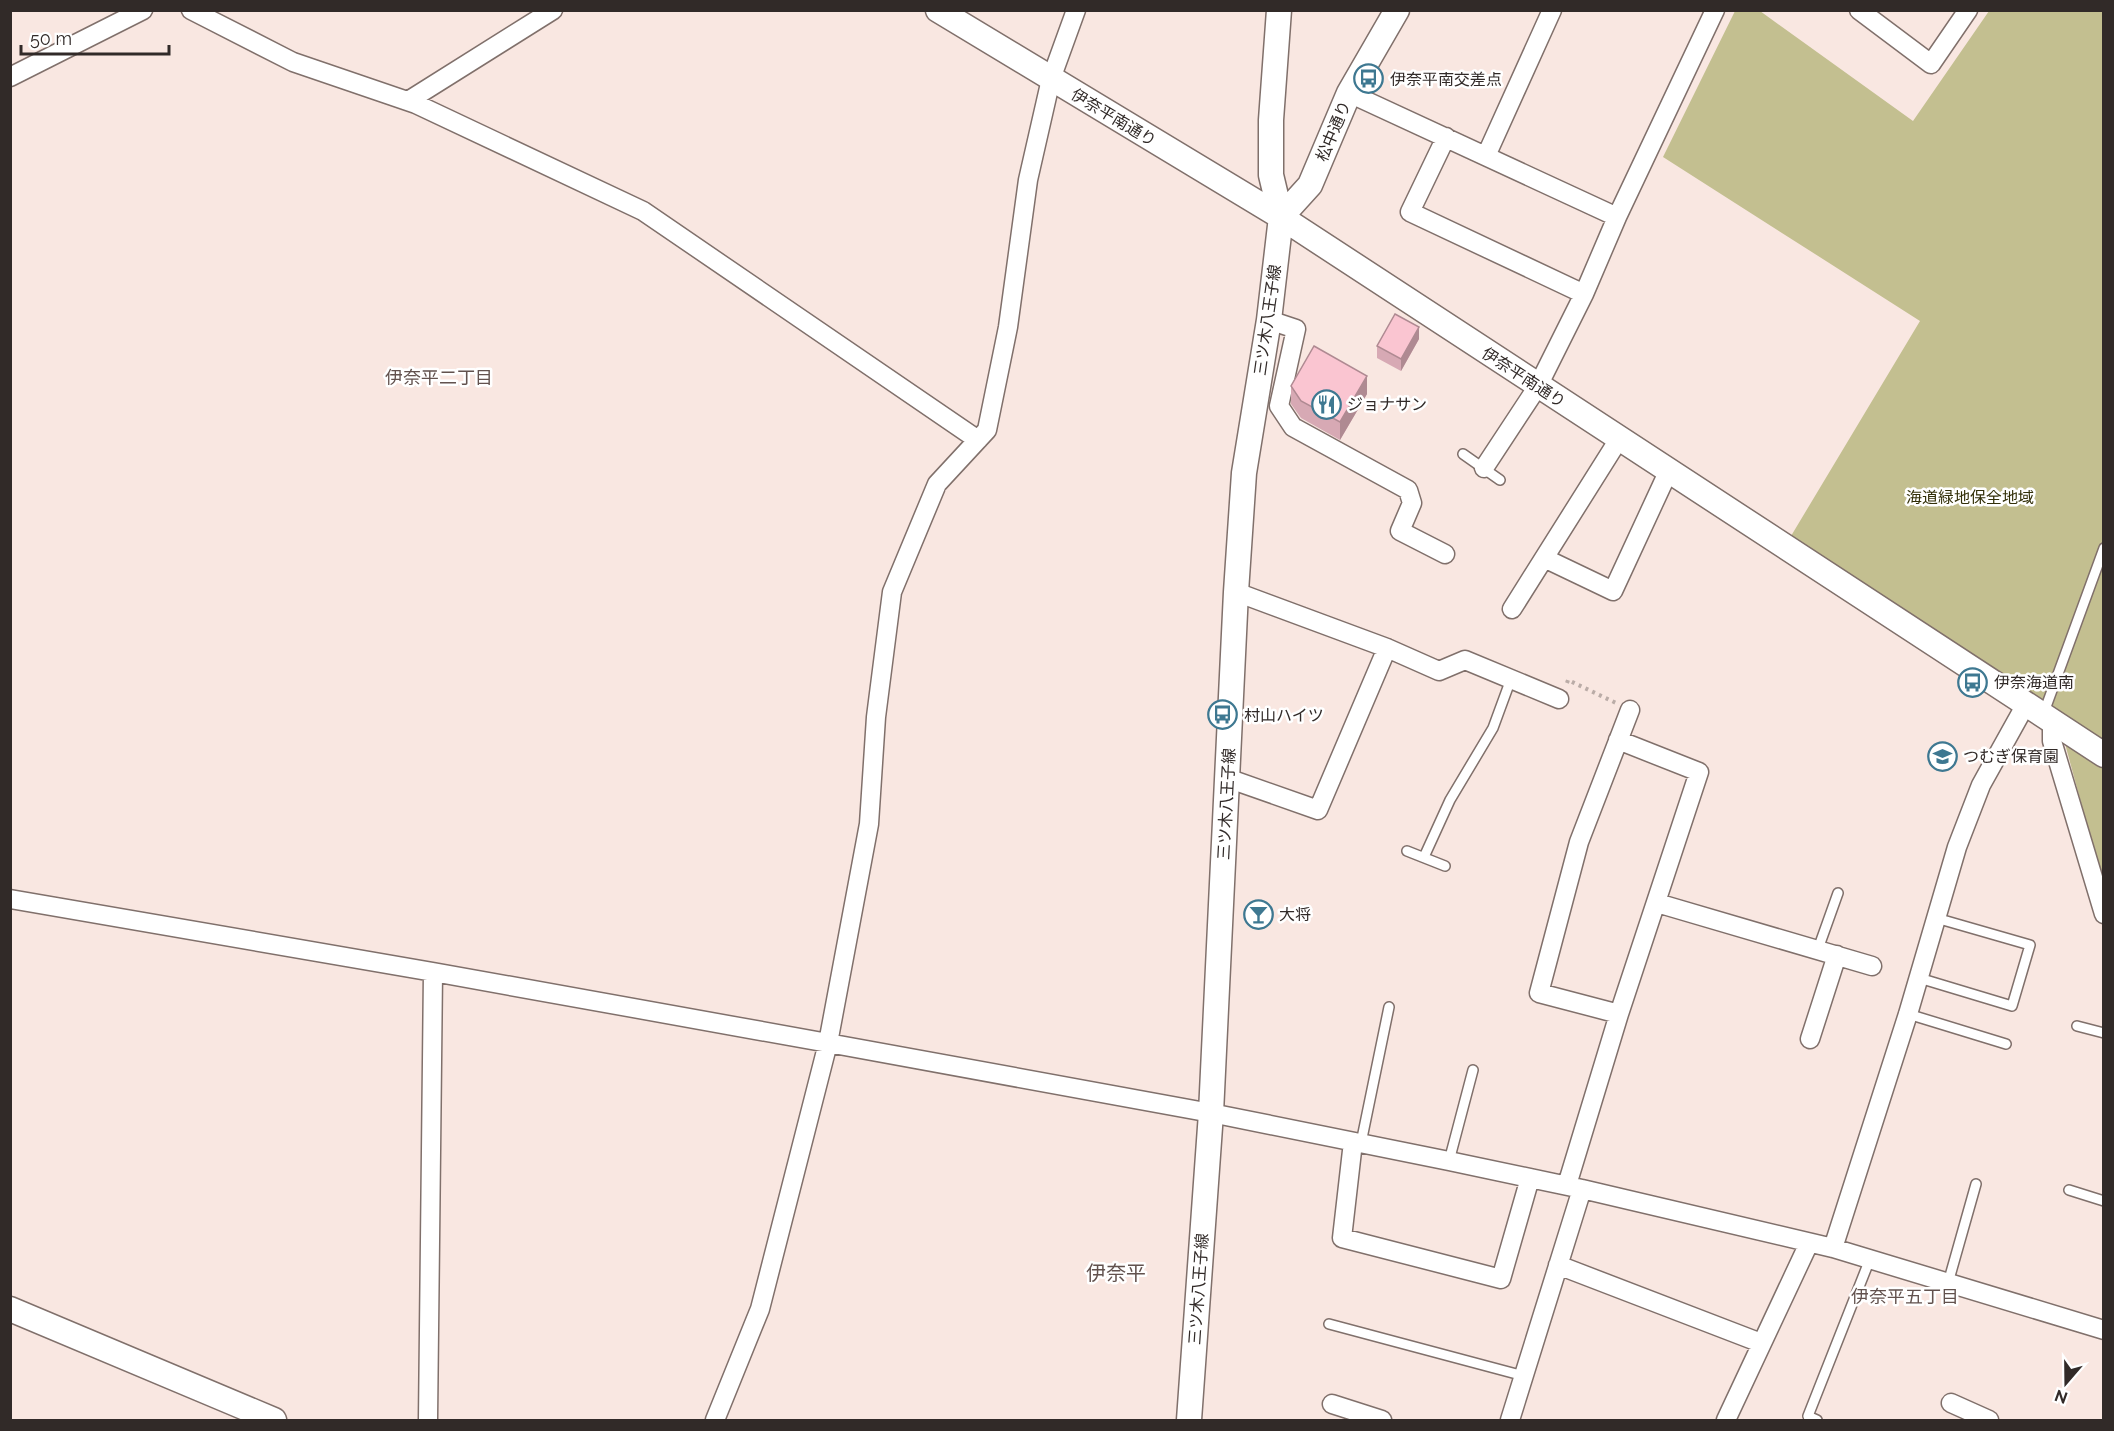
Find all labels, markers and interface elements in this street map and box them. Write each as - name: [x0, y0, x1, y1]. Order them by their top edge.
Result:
- scale bar: [21, 18, 170, 56]
- text: 50 m: [30, 28, 72, 49]
- bus stop icon: 伊奈平南交差点: [1353, 63, 1385, 95]
- place label: 伊奈平南交差点: [1390, 70, 1502, 89]
- street label: 伊奈平南通り: [1068, 85, 1160, 150]
- street label: 松中通り: [1312, 98, 1355, 164]
- street label: 三ツ木八王子線: [1250, 263, 1285, 377]
- street label: 伊奈平南通り: [1478, 343, 1569, 412]
- district label: 伊奈平二丁目: [385, 367, 493, 388]
- restaurant icon: ジョナサン: [1310, 388, 1342, 420]
- place label: ジョナサン: [1347, 395, 1427, 414]
- park label: 海道緑地保全地域: [1906, 488, 2034, 507]
- bus stop icon: 伊奈海道南: [1957, 666, 1989, 698]
- place label: 伊奈海道南: [1994, 673, 2074, 692]
- bus stop icon: 村山ハイツ: [1207, 699, 1239, 731]
- place label: 村山ハイツ: [1244, 706, 1324, 725]
- school or university icon: つむぎ保育園: [1926, 740, 1958, 772]
- place label: つむぎ保育園: [1963, 747, 2059, 766]
- street label: 三ツ木八王子線: [1214, 748, 1239, 860]
- bar icon: 大将: [1242, 898, 1274, 930]
- place label: 大将: [1279, 905, 1311, 924]
- street label: 三ツ木八王子線: [1185, 1233, 1212, 1346]
- district label: 伊奈平: [1086, 1261, 1146, 1285]
- district label: 伊奈平五丁目: [1851, 1286, 1959, 1307]
- north arrow: [2036, 1353, 2096, 1413]
- text: N: [2052, 1386, 2070, 1408]

